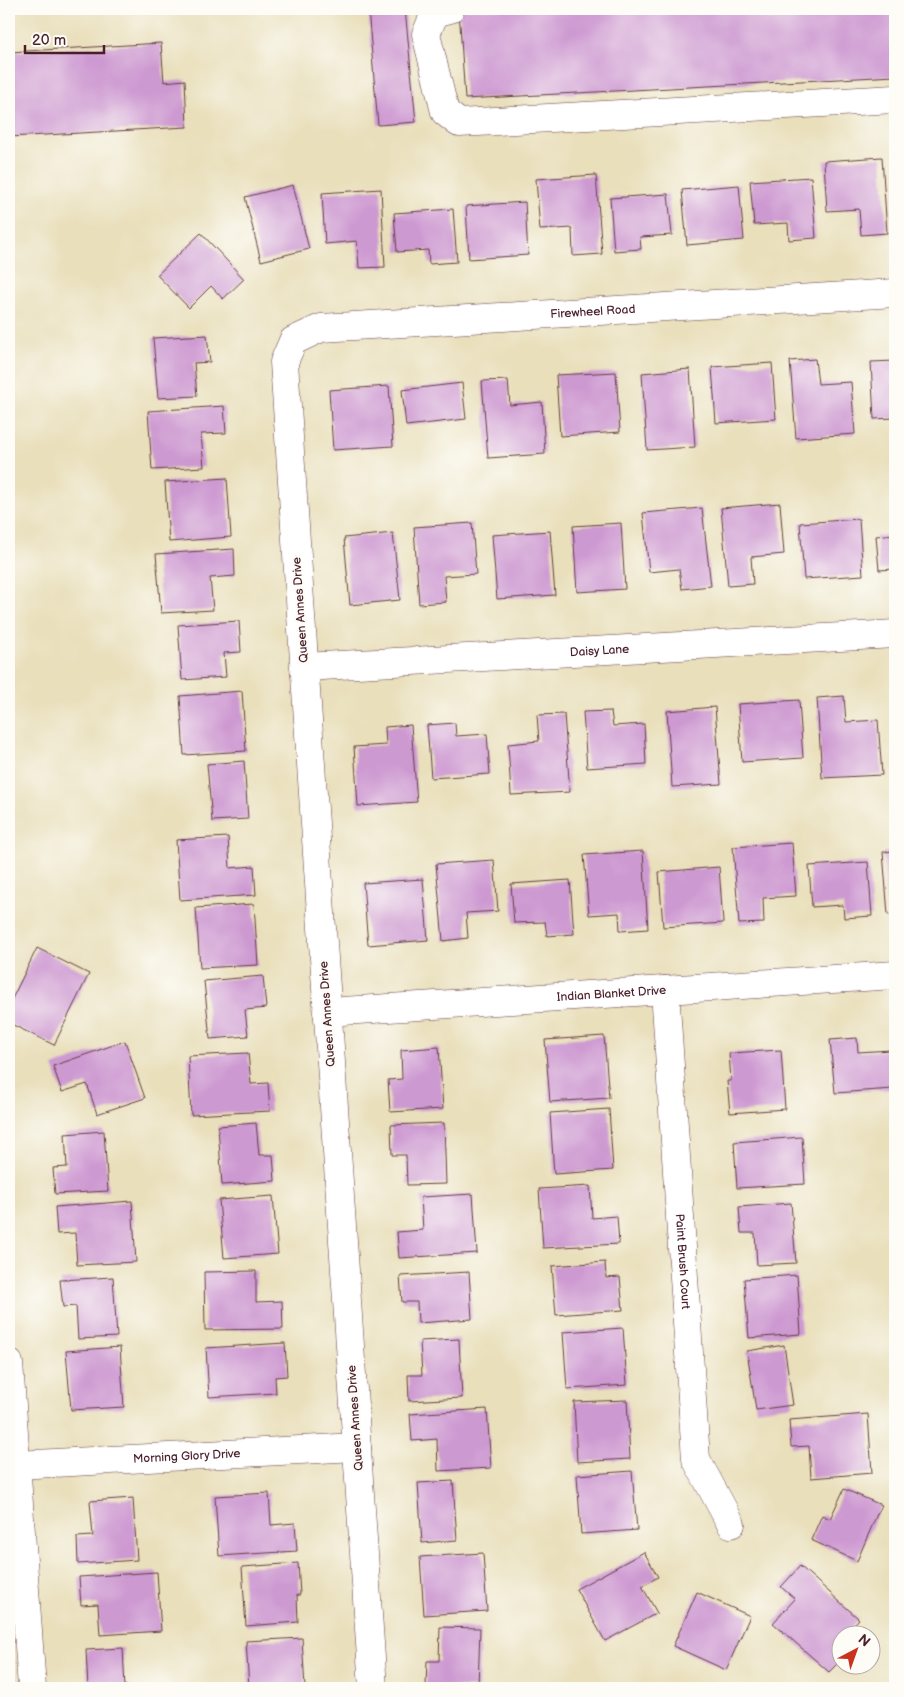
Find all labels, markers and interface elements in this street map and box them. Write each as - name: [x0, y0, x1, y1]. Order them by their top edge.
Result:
- scale bar: [25, 22, 104, 54]
- text: 20 m: [32, 31, 66, 50]
- street label: Firewheel Road: [550, 302, 636, 322]
- street label: Queen Annes Drive: [289, 557, 312, 663]
- street label: Daisy Lane: [569, 642, 630, 660]
- street label: Queen Annes Drive: [316, 961, 339, 1067]
- street label: Indian Blanket Drive: [556, 983, 667, 1005]
- street label: Paint Brush Court: [672, 1213, 693, 1310]
- street label: Queen Annes Drive: [344, 1365, 367, 1471]
- street label: Morning Glory Drive: [133, 1446, 241, 1467]
- north arrow: [832, 1624, 882, 1674]
- text: N: [855, 1631, 874, 1650]

